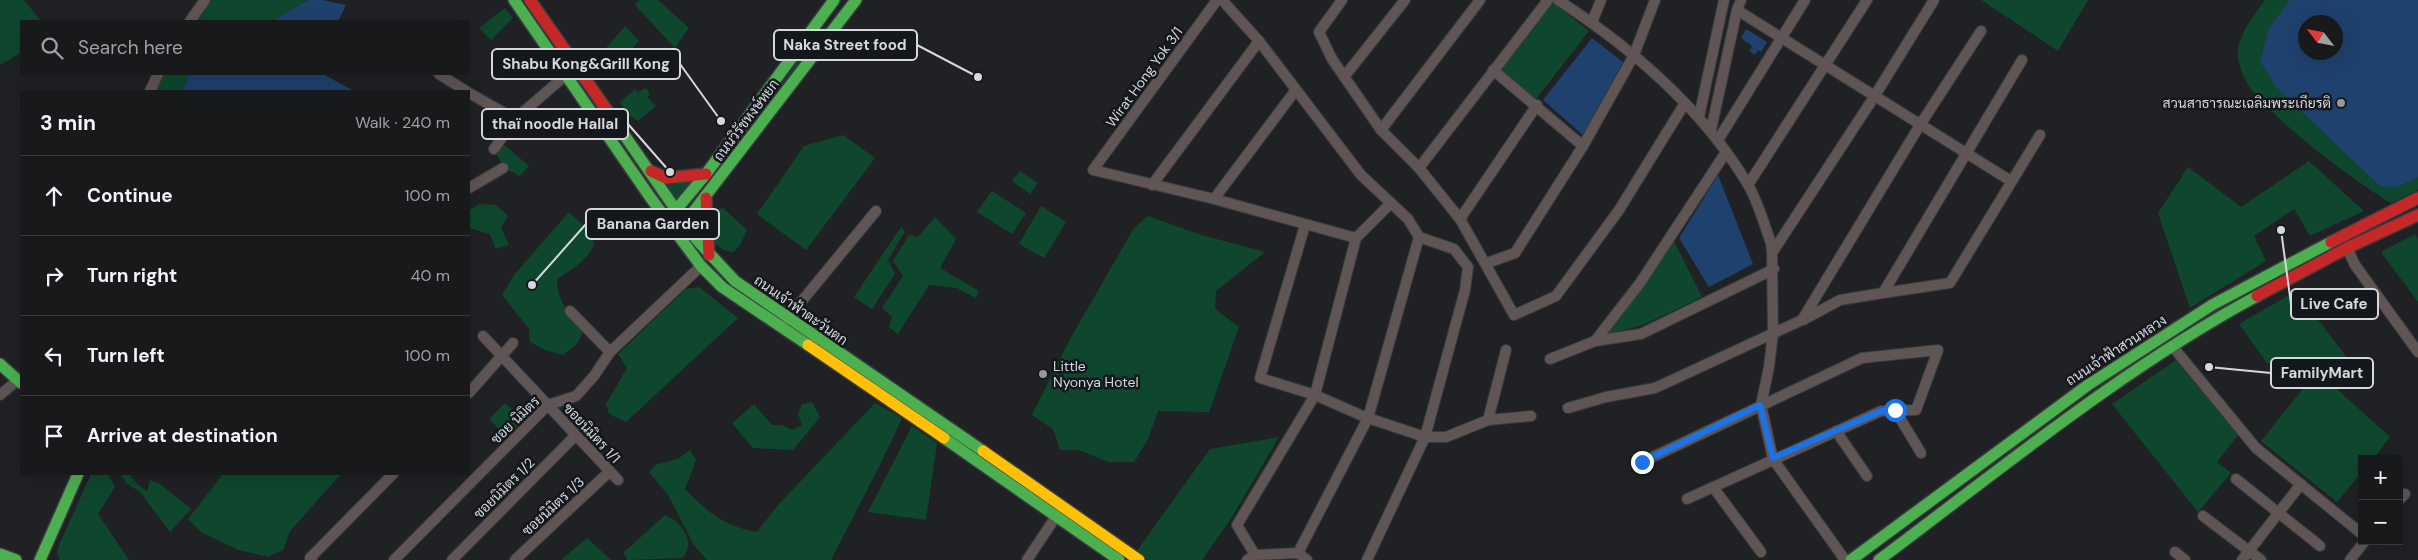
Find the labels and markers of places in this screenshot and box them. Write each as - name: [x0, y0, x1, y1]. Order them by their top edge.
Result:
- callout: Naka Street food: [774, 30, 917, 60]
- callout: Shabu Kong&Grill Kong: [492, 49, 680, 79]
- place label: สวนสาธารณะเฉลิมพระเกียรติ: [2163, 94, 2331, 112]
- marker: สวนสาธารณะเฉลิมพระเกียรติ: [2335, 97, 2347, 109]
- callout: thaï noodle Hallal: [482, 109, 628, 139]
- callout: Banana Garden: [586, 209, 719, 239]
- callout: Live Cafe: [2291, 289, 2378, 319]
- place label: Little Nyonya Hotel: [1053, 357, 1139, 391]
- callout: FamilyMart: [2271, 358, 2373, 388]
- marker: Little Nyonya Hotel: [1037, 368, 1049, 380]

